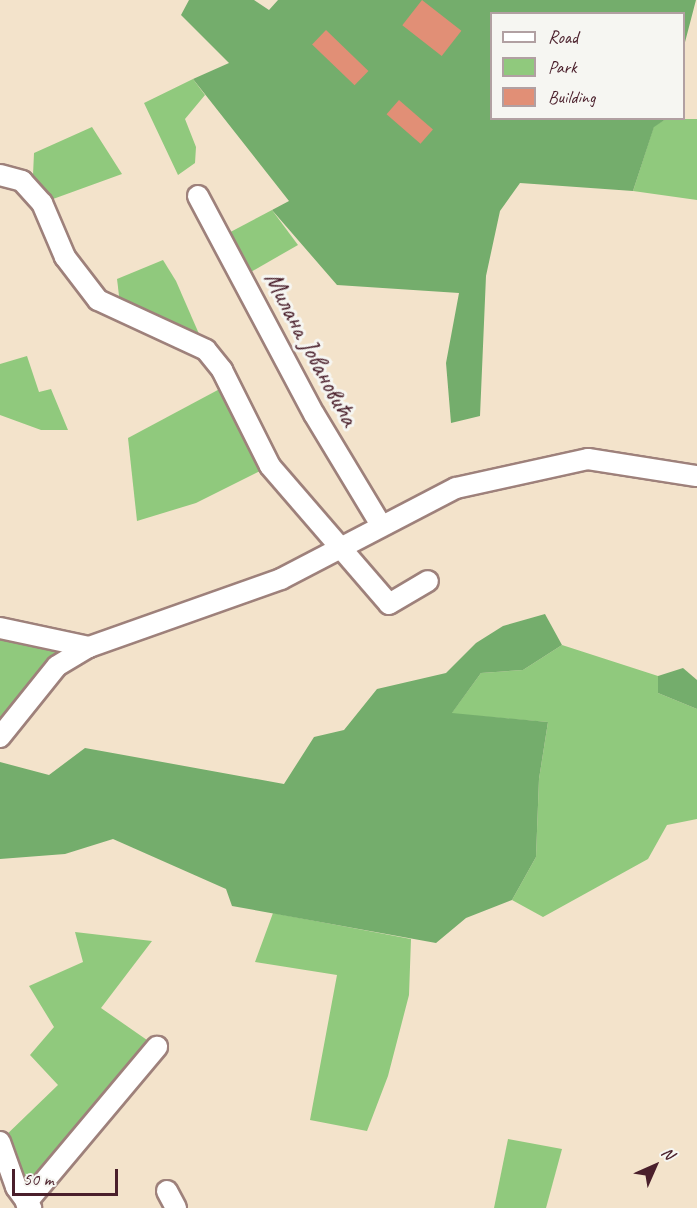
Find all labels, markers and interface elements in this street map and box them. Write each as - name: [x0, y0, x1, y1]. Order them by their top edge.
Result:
- legend: [490, 12, 685, 120]
- text: Road: [548, 26, 578, 48]
- text: Park: [548, 56, 577, 78]
- text: Building: [548, 86, 595, 108]
- street label: Милана Јовановића: [257, 266, 365, 432]
- north arrow: [625, 1136, 685, 1196]
- text: N: [657, 1143, 678, 1164]
- scale bar: [15, 1157, 122, 1195]
- text: 50 m: [23, 1168, 54, 1190]

